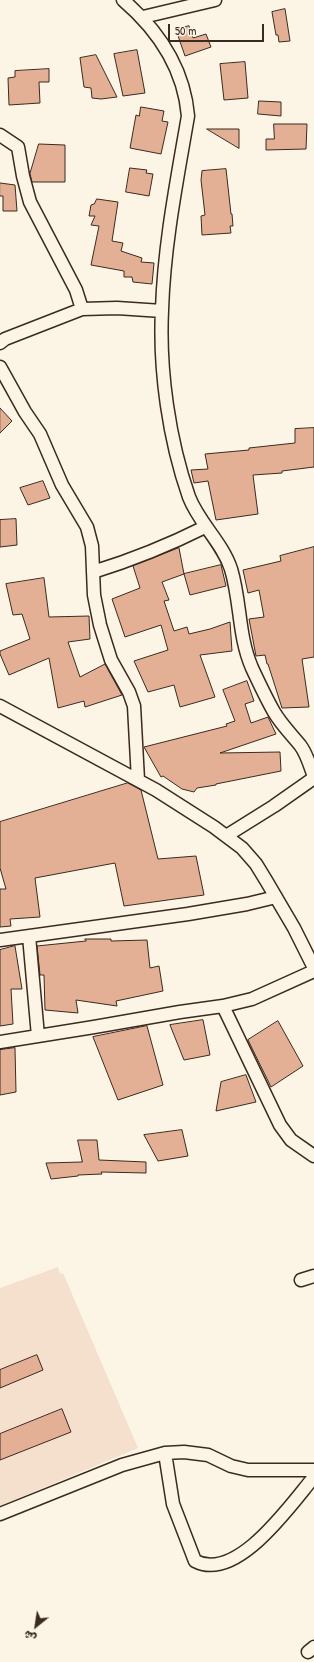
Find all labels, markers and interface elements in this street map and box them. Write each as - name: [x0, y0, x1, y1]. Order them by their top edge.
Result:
- scale bar: [170, 16, 266, 42]
- text: 50 m: [175, 22, 196, 39]
- north arrow: [16, 1606, 56, 1646]
- text: ش: [21, 1627, 39, 1645]

